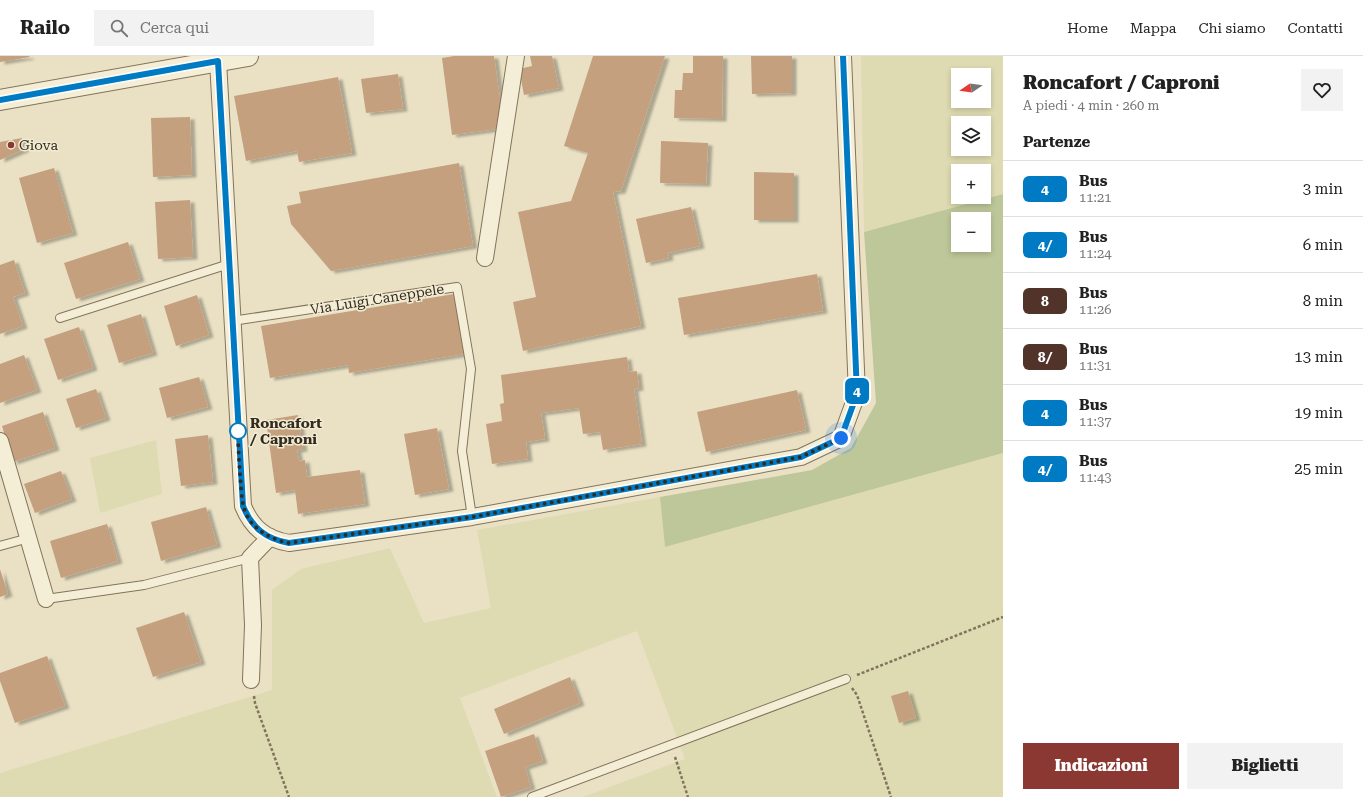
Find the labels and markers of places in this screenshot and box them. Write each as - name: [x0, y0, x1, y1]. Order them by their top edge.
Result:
- place label: Giova: [19, 137, 58, 153]
- marker: Giova: [6, 140, 16, 150]
- place label: Roncafort / Caproni: [249, 415, 322, 447]
- marker: Roncafort / Caproni: [229, 422, 247, 440]

